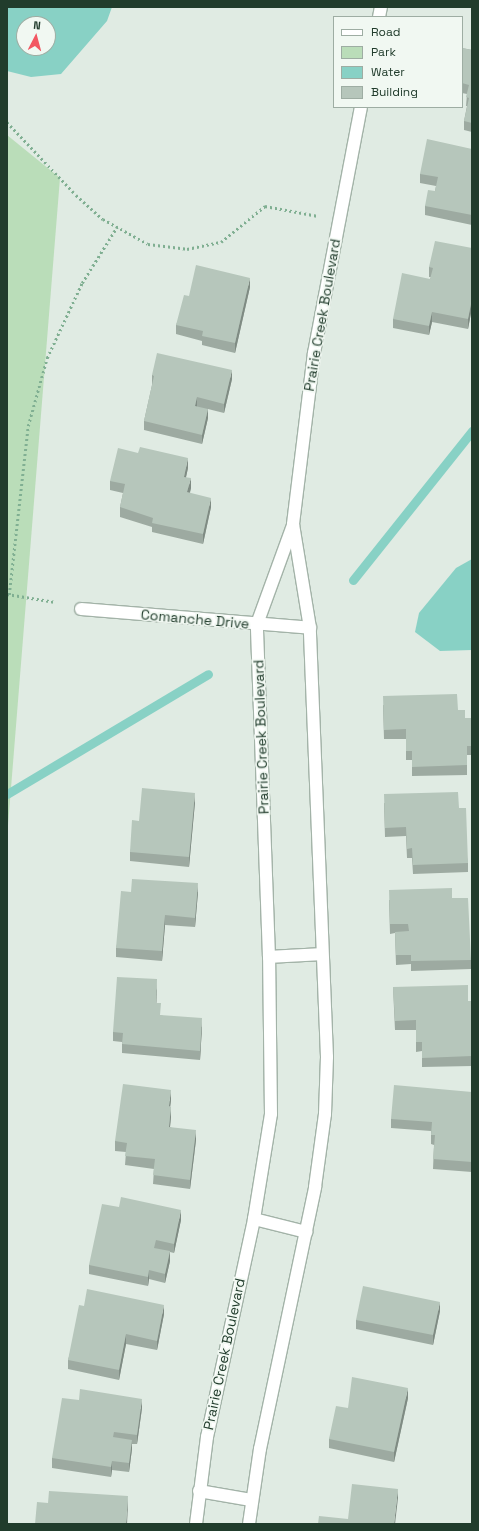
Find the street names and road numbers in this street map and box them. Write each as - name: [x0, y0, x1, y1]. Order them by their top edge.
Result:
- street label: Prairie Creek Boulevard: [300, 237, 344, 393]
- street label: Comanche Drive: [140, 606, 250, 632]
- street label: Prairie Creek Boulevard: [250, 659, 272, 815]
- street label: Prairie Creek Boulevard: [200, 1277, 248, 1431]

